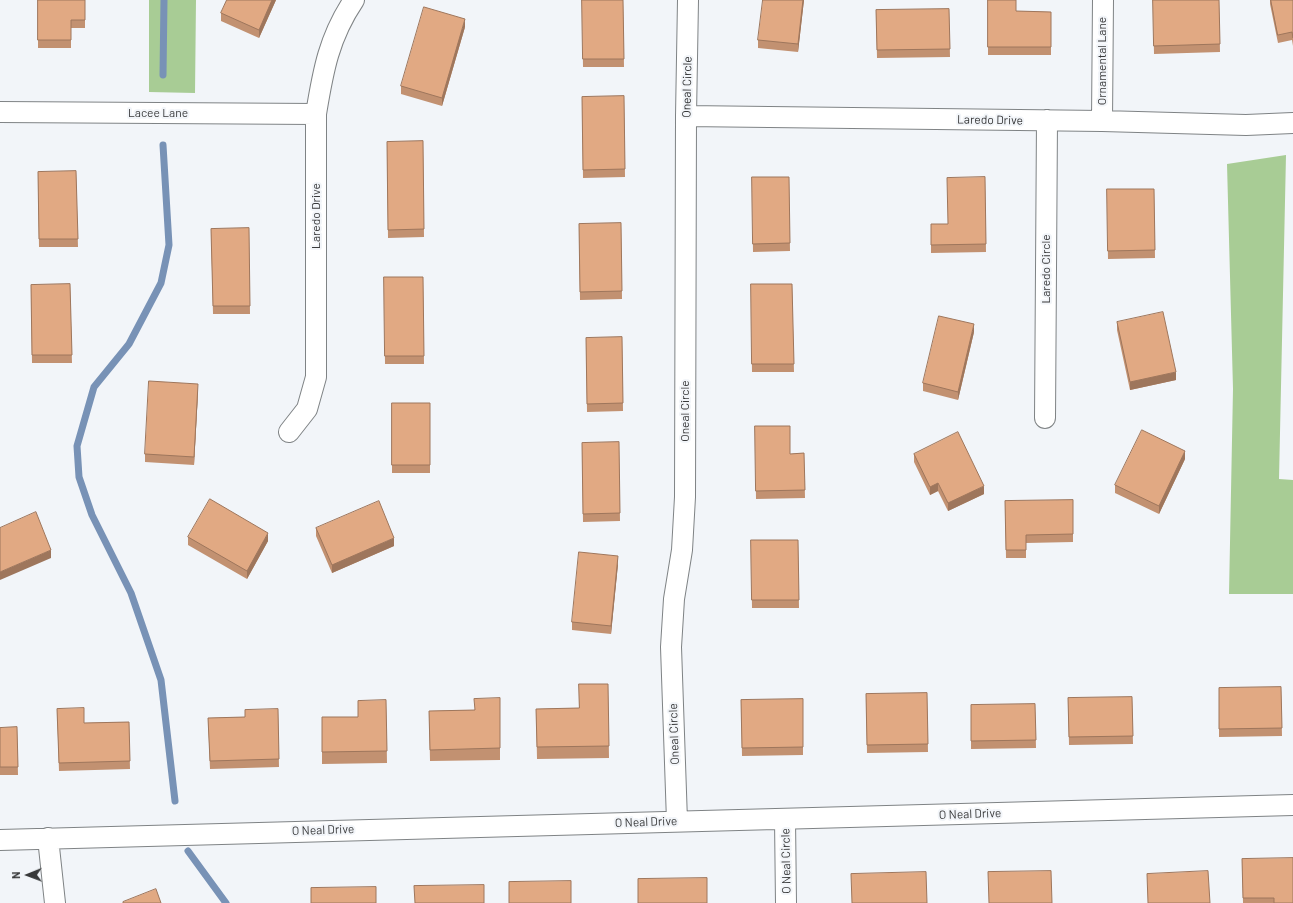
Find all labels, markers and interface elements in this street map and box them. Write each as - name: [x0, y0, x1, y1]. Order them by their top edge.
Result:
- street label: Ornamental Lane: [1095, 17, 1109, 105]
- street label: Oneal Circle: [679, 56, 695, 118]
- street label: Lacee Lane: [128, 106, 188, 120]
- street label: Laredo Drive: [957, 112, 1023, 128]
- street label: Laredo Drive: [309, 183, 323, 249]
- street label: Laredo Circle: [1039, 234, 1053, 304]
- street label: Oneal Circle: [678, 380, 692, 442]
- street label: Oneal Circle: [666, 703, 682, 765]
- street label: O Neal Drive: [939, 806, 1001, 822]
- street label: O Neal Drive: [615, 814, 677, 830]
- street label: O Neal Drive: [292, 822, 354, 838]
- street label: O Neal Circle: [778, 828, 794, 894]
- north arrow: [8, 855, 48, 895]
- text: N: [9, 871, 22, 879]

